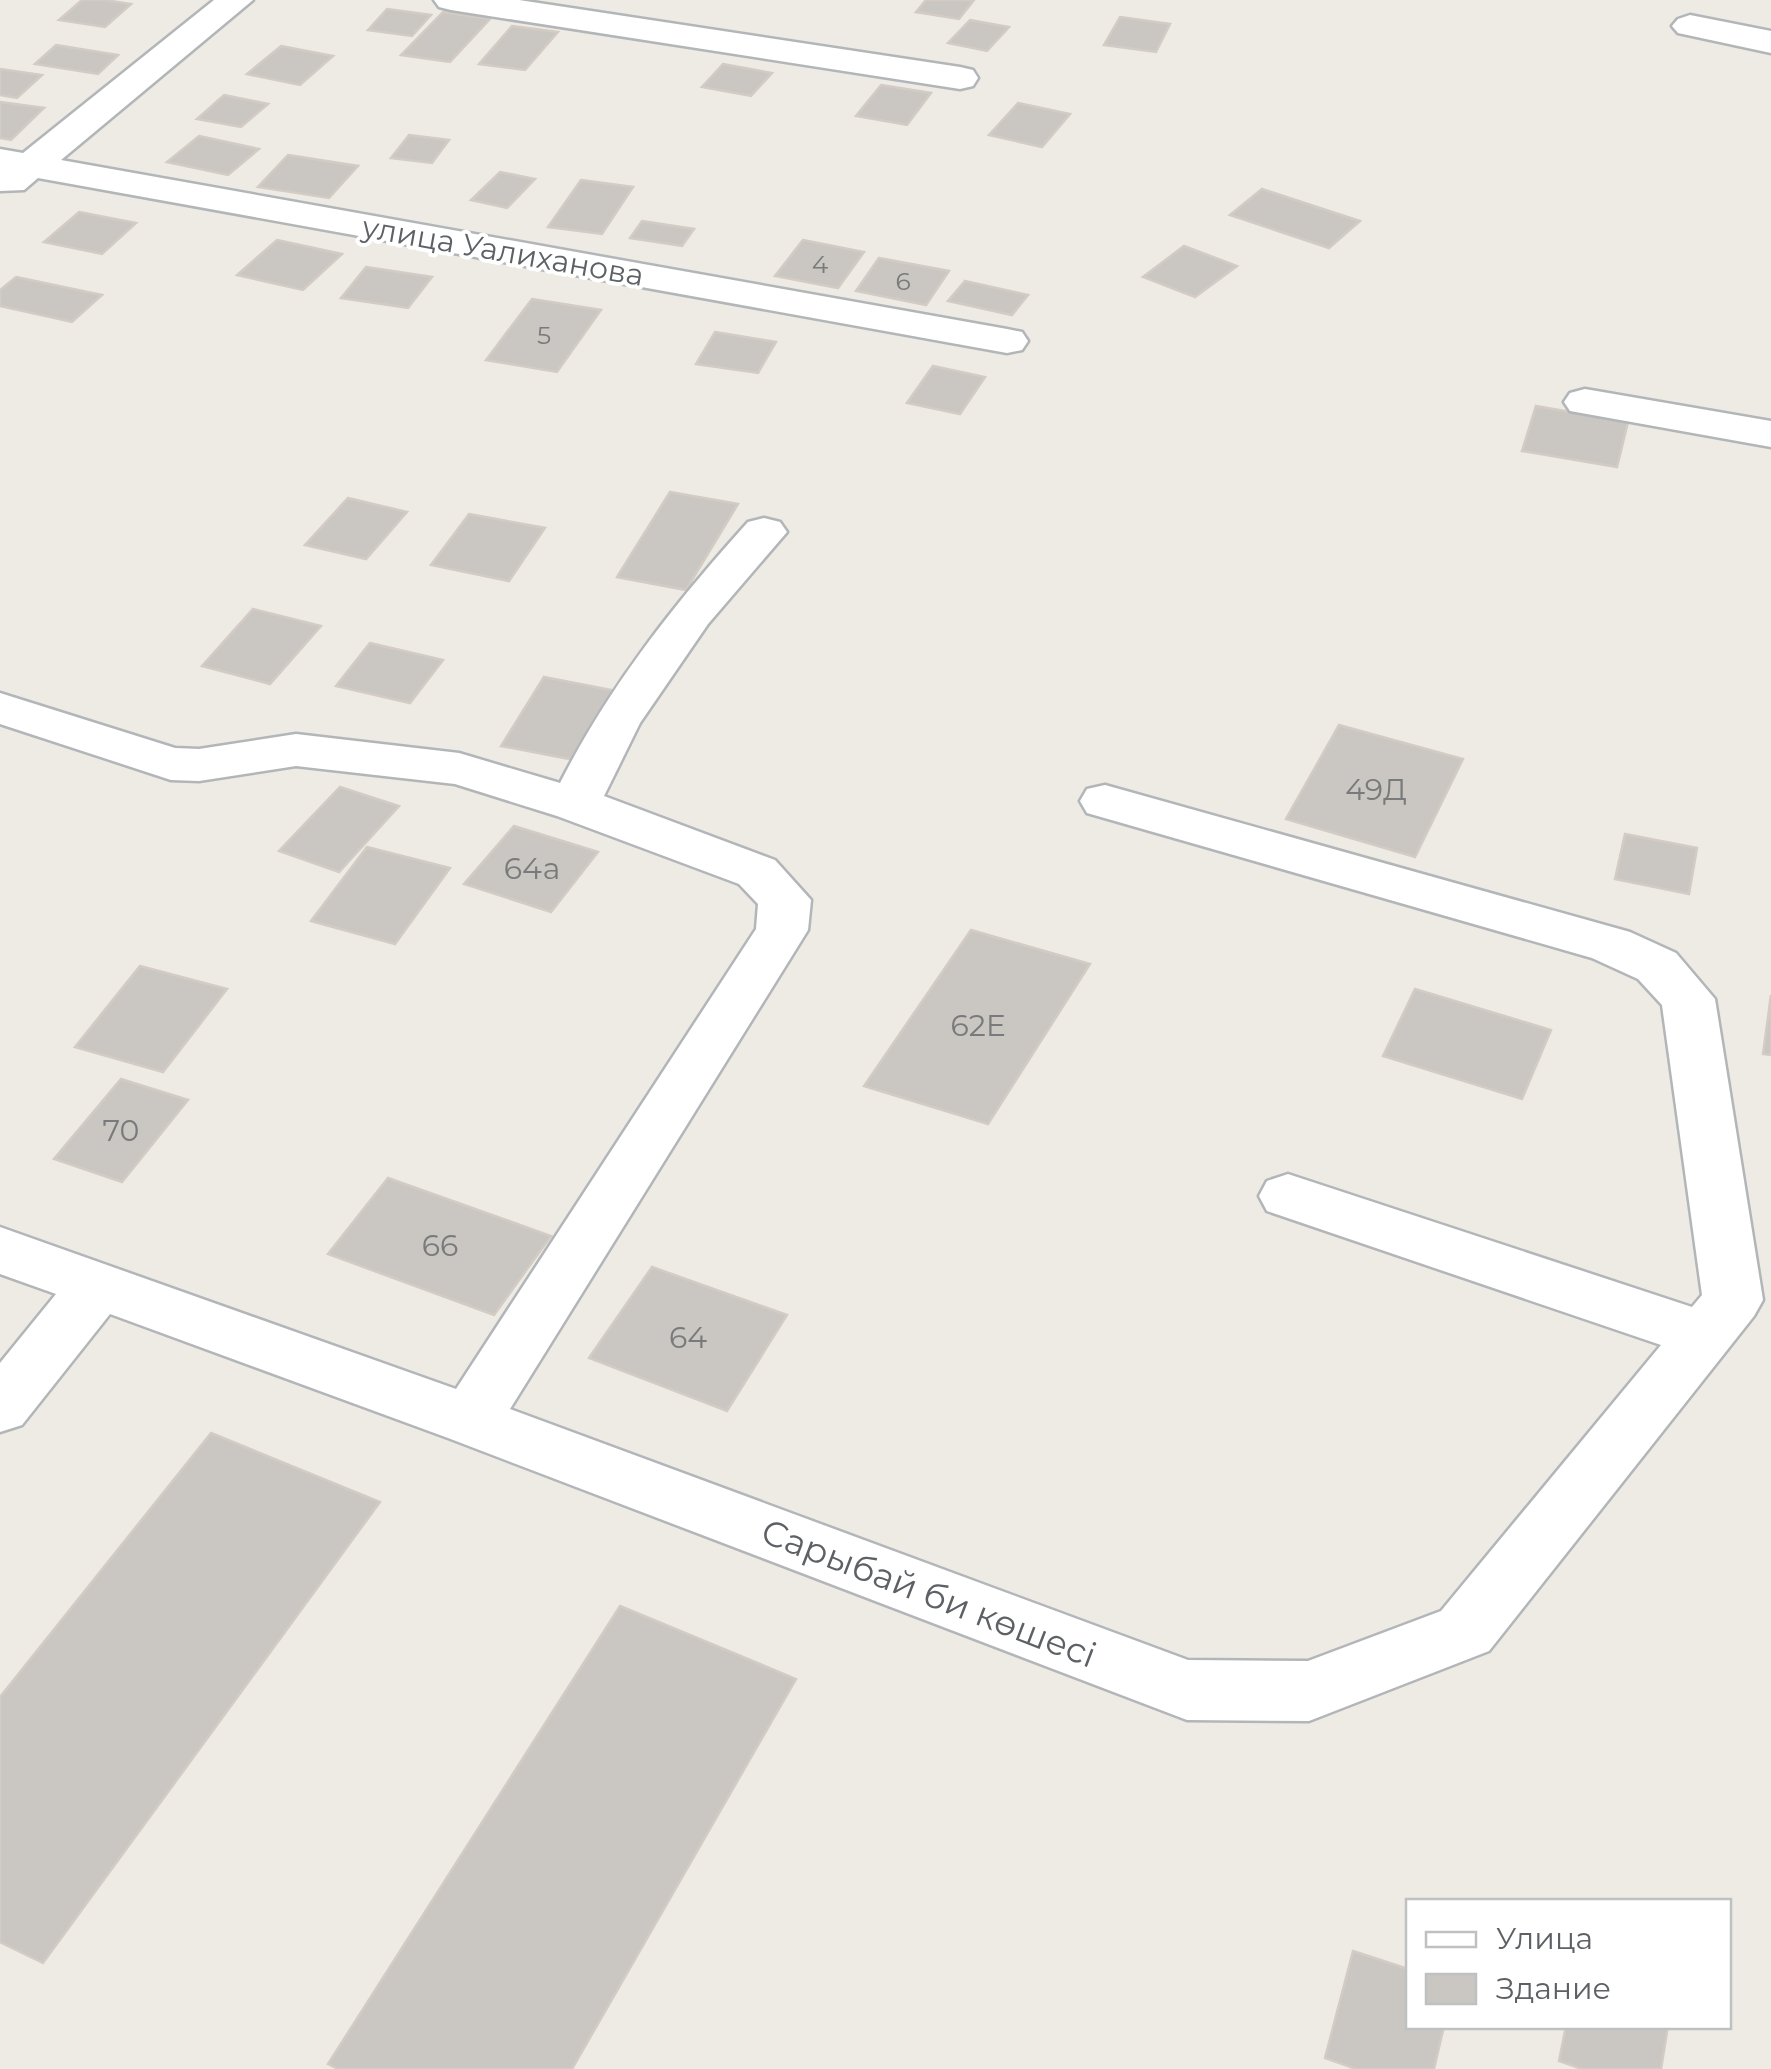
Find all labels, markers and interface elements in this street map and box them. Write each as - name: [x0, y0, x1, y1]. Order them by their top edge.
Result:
- street label: улица Уалиханова: [358, 208, 647, 294]
- house number: 4: [812, 249, 829, 279]
- house number: 6: [895, 266, 911, 296]
- house number: 5: [537, 320, 551, 350]
- house number: 49Д: [1345, 771, 1407, 808]
- house number: 64а: [504, 850, 560, 887]
- house number: 62Е: [950, 1007, 1006, 1044]
- house number: 70: [103, 1112, 139, 1149]
- house number: 66: [422, 1227, 458, 1264]
- house number: 64: [669, 1319, 707, 1356]
- street label: Сарыбай би көшесі: [756, 1509, 1102, 1677]
- legend: [1406, 1899, 1731, 2029]
- text: Улица: [1496, 1920, 1593, 1957]
- text: Здание: [1496, 1970, 1611, 2007]

